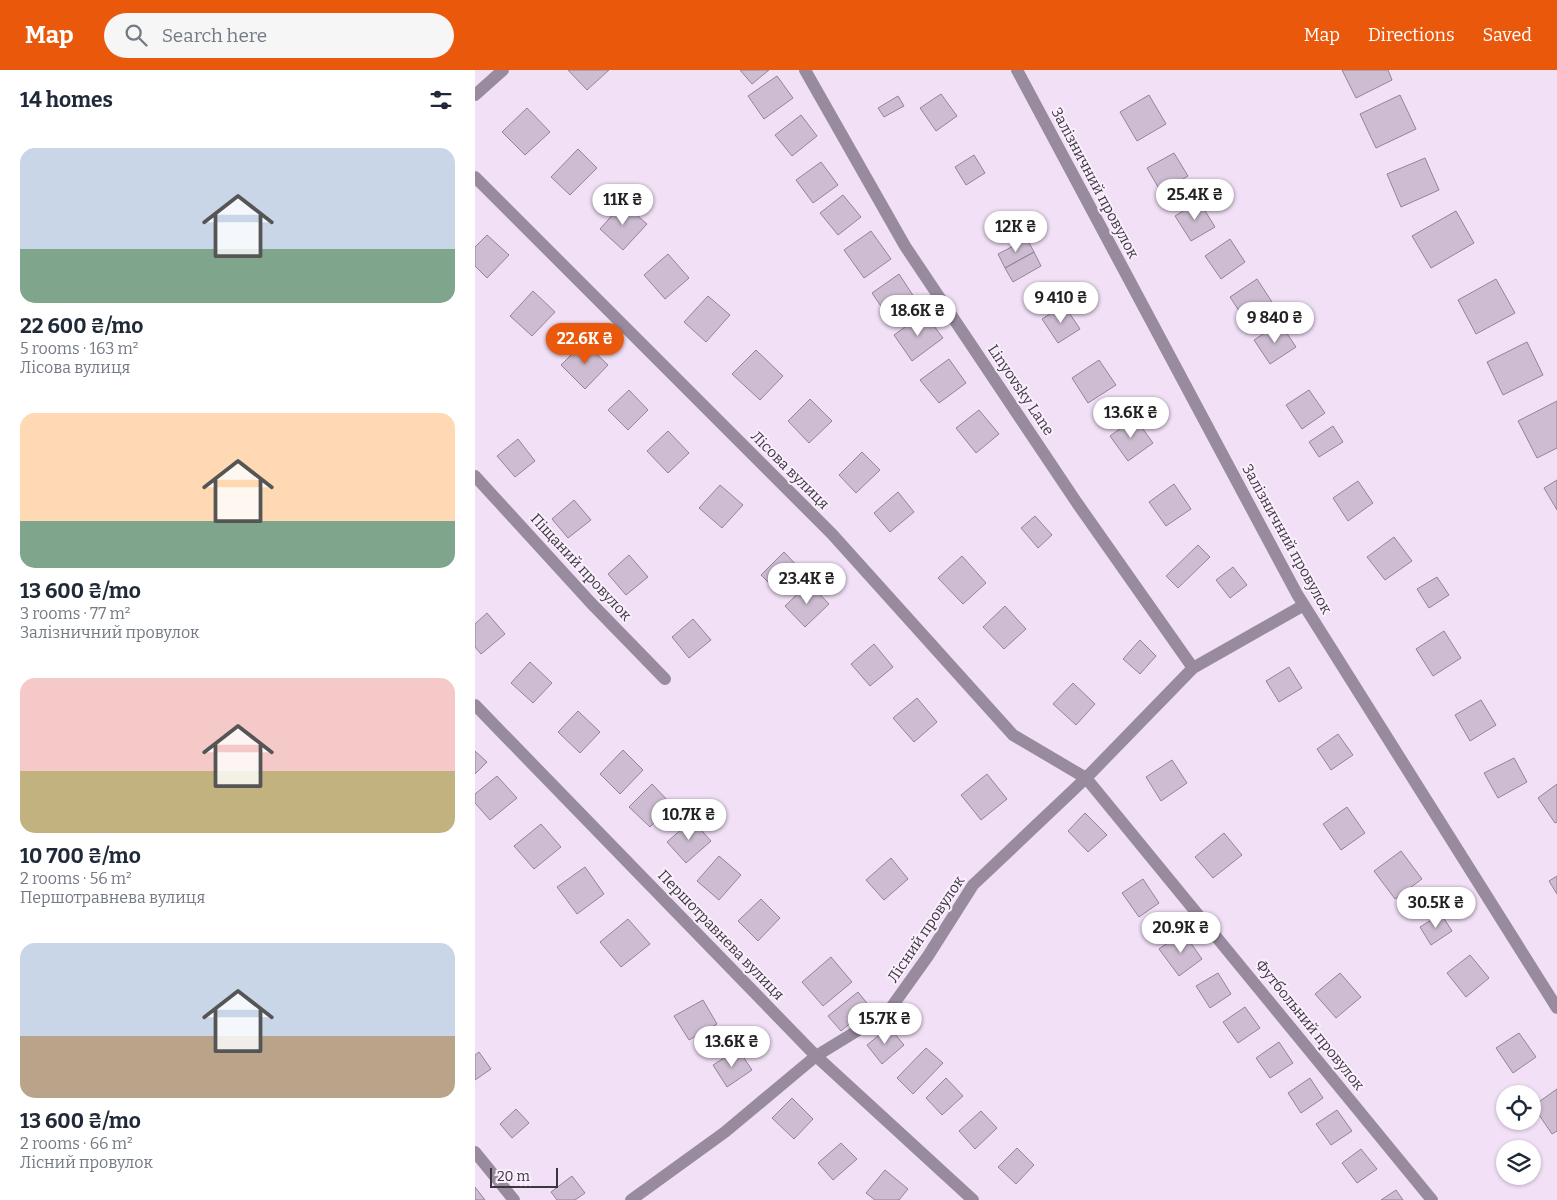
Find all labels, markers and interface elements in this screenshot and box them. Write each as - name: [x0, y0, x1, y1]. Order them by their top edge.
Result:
- search box: [104, 13, 454, 58]
- text: Map: [25, 21, 74, 49]
- icon: search: [122, 21, 150, 49]
- text: Search here: [162, 24, 267, 47]
- text: Map: [1304, 24, 1340, 46]
- text: Directions: [1368, 24, 1455, 46]
- text: Saved: [1483, 24, 1532, 46]
- icon: filters: [427, 86, 455, 114]
- text: 14 homes: [20, 87, 113, 113]
- street label: Залізничний провулок: [1048, 104, 1143, 262]
- pin: 25.4K ₴: [1149, 178, 1241, 221]
- icon: home: [193, 181, 283, 271]
- pin: 11K ₴: [588, 184, 658, 226]
- text: 25.4K ₴: [1167, 185, 1223, 204]
- text: 11K ₴: [603, 190, 643, 209]
- pin: 12K ₴: [981, 210, 1051, 253]
- text: 12K ₴: [995, 217, 1037, 236]
- pin: 9 410 ₴: [1015, 282, 1107, 324]
- text: 9 410 ₴: [1034, 288, 1088, 307]
- pin: 18.6K ₴: [872, 294, 964, 337]
- text: 18.6K ₴: [891, 301, 945, 320]
- pin: 9 840 ₴: [1229, 302, 1321, 344]
- text: 9 840 ₴: [1247, 308, 1303, 327]
- text: 22 600 ₴/mo: [20, 313, 143, 339]
- pin: 22.6K ₴: [539, 322, 631, 365]
- text: 22.6K ₴: [557, 329, 613, 348]
- text: 5 rooms · 163 m²: [20, 339, 138, 358]
- street label: Linyovsky Lane: [984, 341, 1058, 439]
- text: Лісова вулиця: [20, 358, 130, 377]
- pin: 13.6K ₴: [1085, 396, 1177, 439]
- text: 13.6K ₴: [1104, 403, 1158, 422]
- street label: Лісова вулиця: [747, 427, 833, 513]
- icon: home: [193, 446, 283, 536]
- street label: Залізничний провулок: [1238, 461, 1336, 617]
- street label: Піщаний провулок: [527, 510, 635, 624]
- pin: 23.4K ₴: [761, 562, 853, 605]
- text: 23.4K ₴: [779, 569, 835, 588]
- text: 13 600 ₴/mo: [20, 578, 141, 604]
- text: 3 rooms · 77 m²: [20, 604, 130, 623]
- text: Залізничний провулок: [20, 623, 200, 642]
- icon: home: [193, 711, 283, 801]
- pin: 10.7K ₴: [643, 798, 735, 841]
- text: 10.7K ₴: [662, 805, 716, 824]
- text: 10 700 ₴/mo: [20, 843, 141, 869]
- street label: Першотравнева вулиця: [654, 866, 788, 1004]
- text: 2 rooms · 56 m²: [20, 869, 132, 888]
- street label: Лісний провулок: [884, 872, 968, 986]
- pin: 30.5K ₴: [1390, 886, 1482, 929]
- text: Першотравнева вулиця: [20, 888, 205, 907]
- text: 30.5K ₴: [1408, 893, 1464, 912]
- pin: 20.9K ₴: [1135, 912, 1227, 954]
- text: 20.9K ₴: [1153, 918, 1209, 937]
- street label: Футбольний провулок: [1252, 956, 1368, 1094]
- icon: home: [193, 976, 283, 1066]
- pin: 15.7K ₴: [839, 1002, 931, 1045]
- text: 15.7K ₴: [859, 1009, 911, 1028]
- pin: 13.6K ₴: [686, 1026, 778, 1068]
- text: 13.6K ₴: [705, 1032, 759, 1051]
- map controls: [1496, 1085, 1541, 1185]
- button: locate: [1496, 1085, 1541, 1130]
- text: 13 600 ₴/mo: [20, 1108, 141, 1134]
- text: 2 rooms · 66 m²: [20, 1134, 133, 1153]
- button: layers: [1496, 1140, 1541, 1185]
- text: Лісний провулок: [20, 1153, 153, 1172]
- scale bar: [490, 1165, 557, 1188]
- text: 20 m: [497, 1168, 530, 1185]

